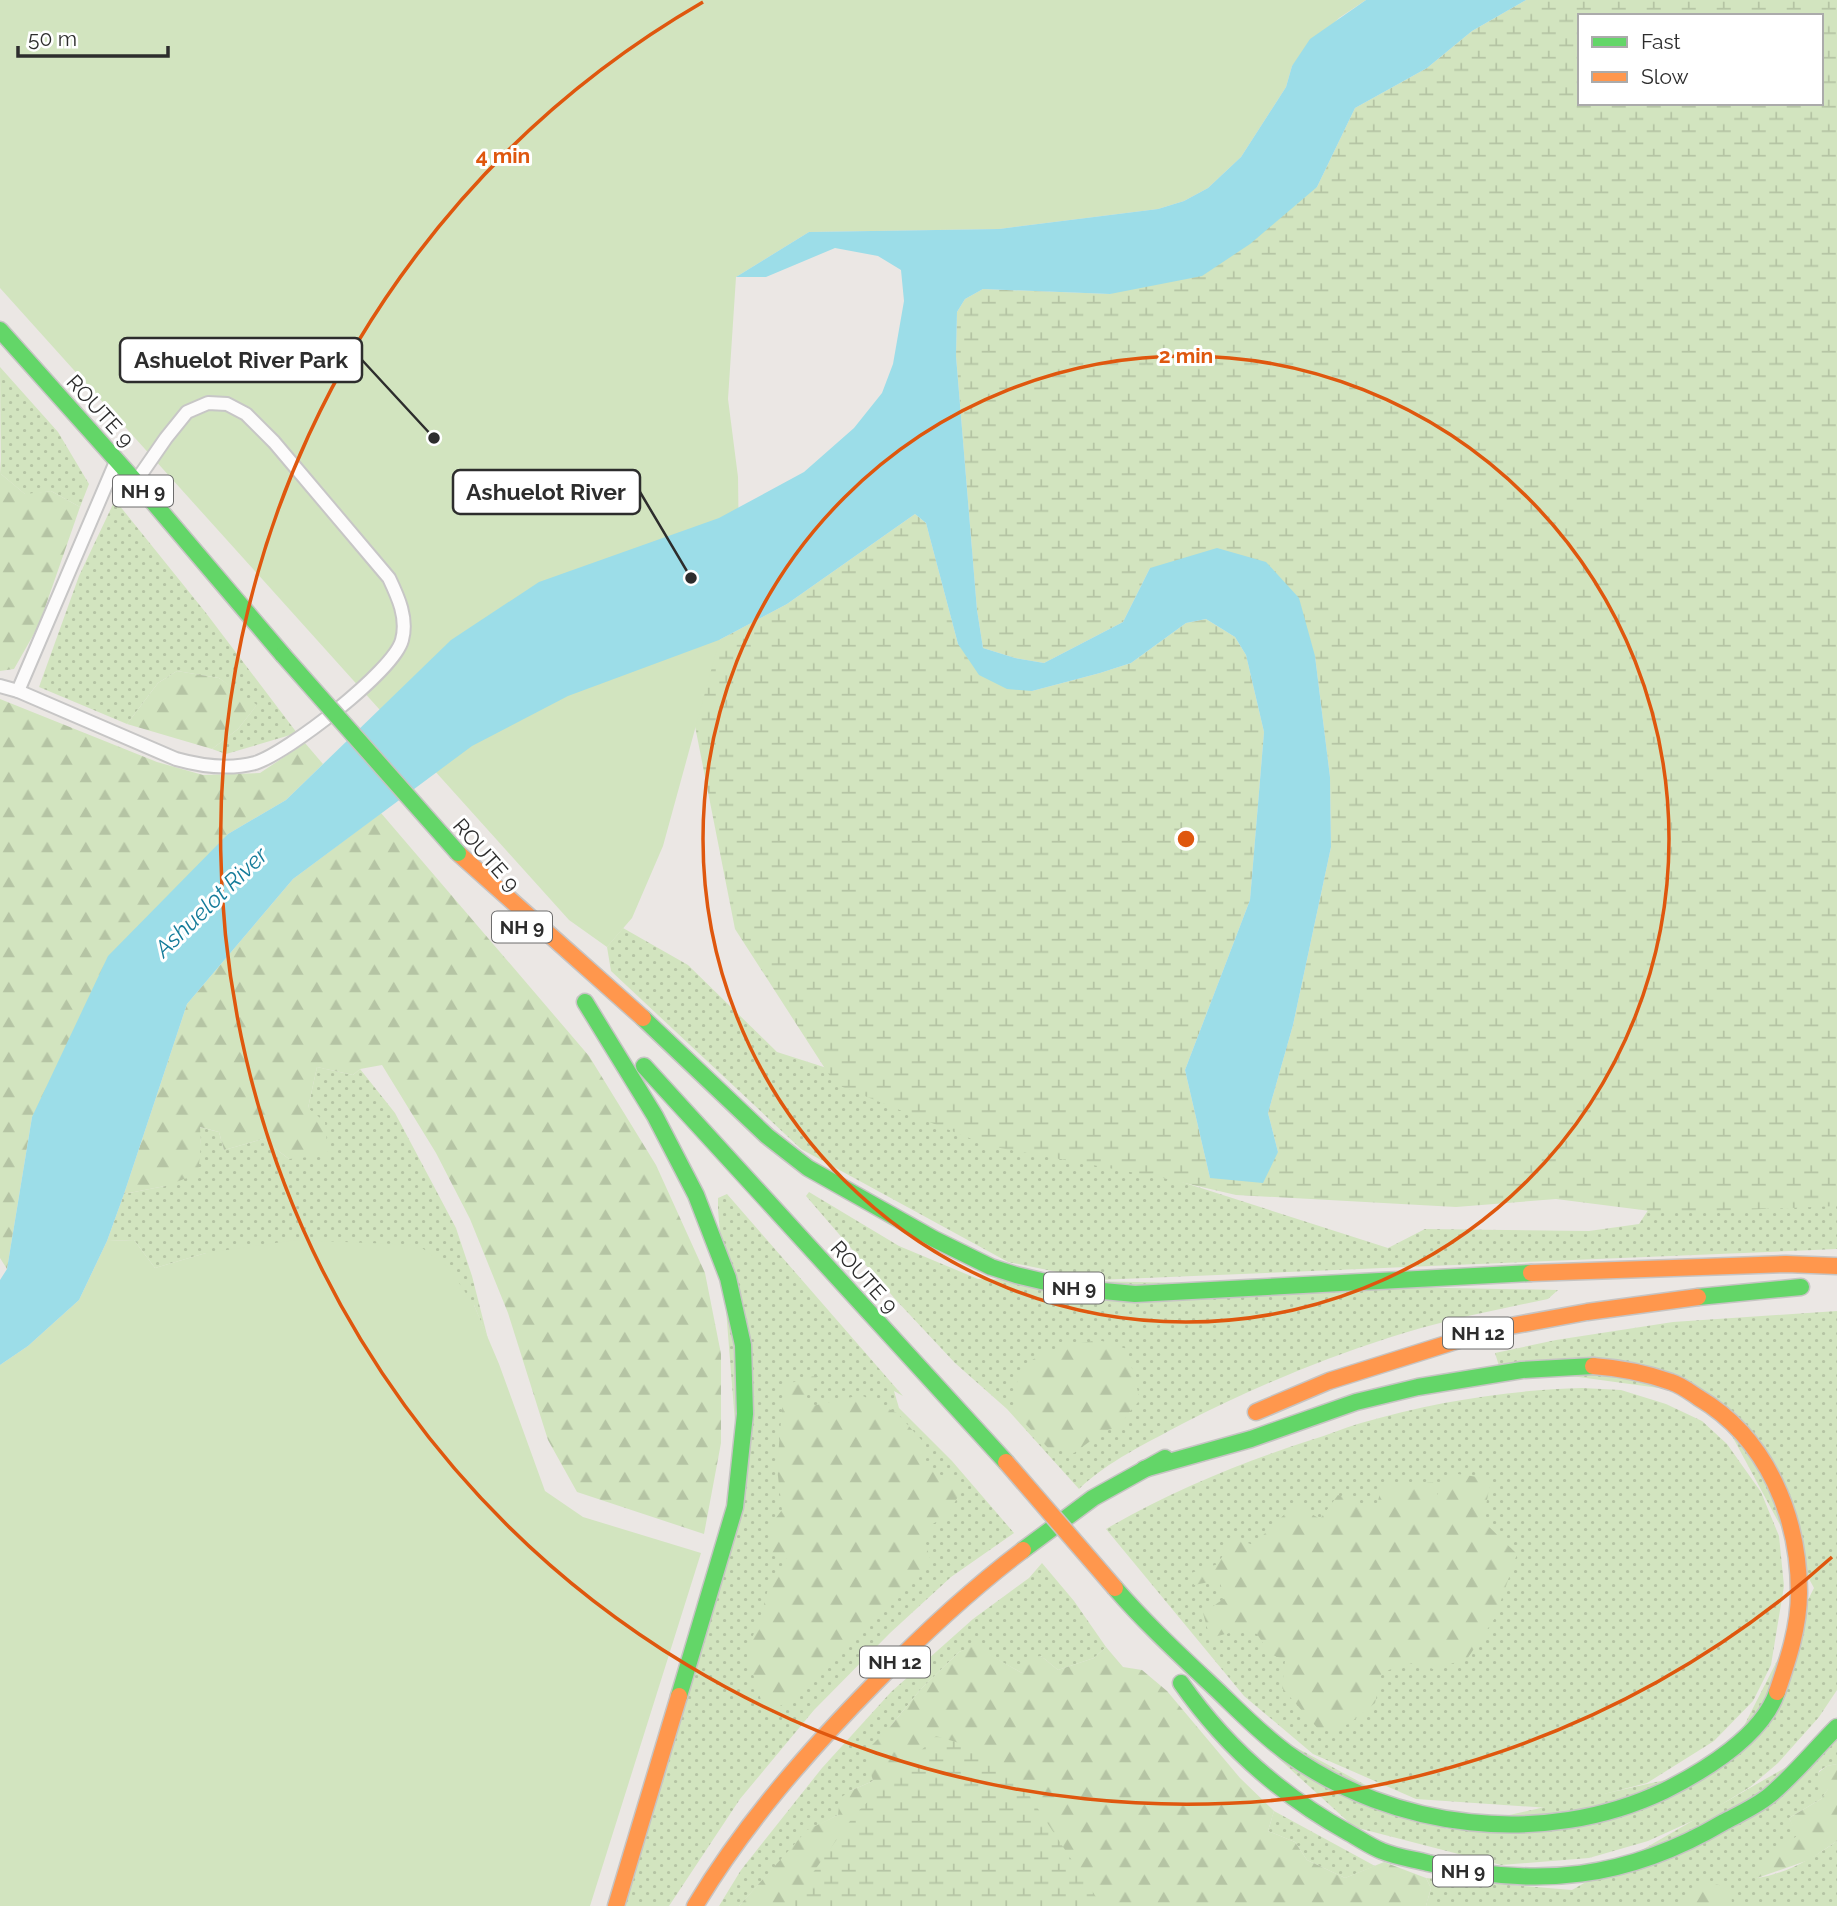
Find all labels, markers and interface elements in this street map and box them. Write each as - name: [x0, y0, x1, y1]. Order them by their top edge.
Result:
- scale bar: [18, 14, 168, 58]
- legend: [1578, 14, 1823, 105]
- text: 50 m: [28, 26, 77, 51]
- text: Fast: [1641, 29, 1681, 54]
- text: Slow: [1641, 64, 1689, 89]
- text: 4 min: [476, 143, 530, 168]
- callout: Ashuelot River Park: [120, 338, 362, 382]
- text: 2 min: [1159, 343, 1213, 368]
- text: Ashuelot River Park: [134, 346, 348, 373]
- street label: ROUTE 9: [61, 369, 139, 452]
- callout: Ashuelot River: [453, 470, 640, 514]
- road number: NH 9: [113, 476, 173, 506]
- text: Ashuelot River: [466, 478, 626, 505]
- street label: ROUTE 9: [448, 813, 525, 896]
- centre of rings: [1174, 827, 1198, 851]
- water label: Ashuelot River: [147, 840, 273, 964]
- road number: NH 9: [492, 911, 552, 942]
- street label: ROUTE 9: [825, 1235, 903, 1318]
- road number: NH 9: [1044, 1272, 1104, 1304]
- road number: NH 12: [1443, 1317, 1513, 1348]
- road number: NH 12: [860, 1646, 930, 1678]
- road number: NH 9: [1433, 1856, 1493, 1886]

